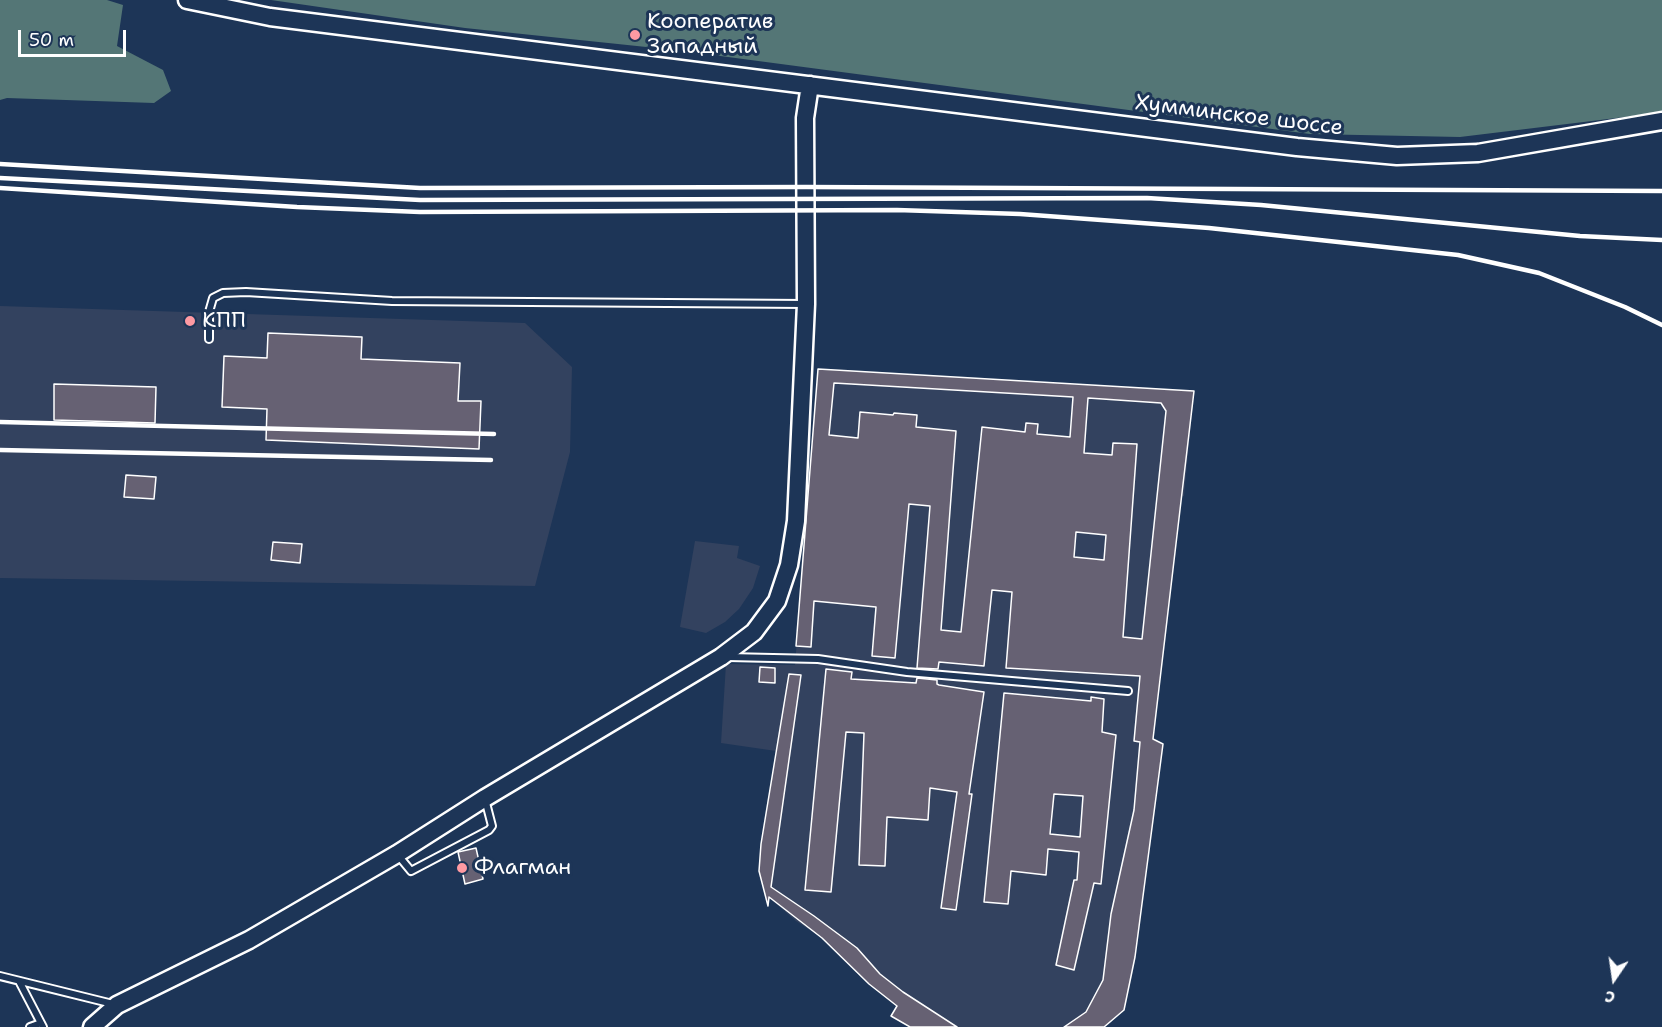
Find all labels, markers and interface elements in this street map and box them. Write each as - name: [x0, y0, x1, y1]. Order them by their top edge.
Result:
- place label: Кооператив Западный: [647, 9, 773, 60]
- scale bar: [21, 18, 129, 56]
- text: 50 m: [29, 28, 74, 52]
- marker: Кооператив Западный: [628, 28, 642, 42]
- street label: Хумминское шоссе: [1134, 90, 1344, 142]
- place label: КПП: [202, 308, 246, 334]
- marker: КПП: [183, 314, 197, 328]
- place label: Флагман: [474, 855, 571, 881]
- marker: Флагман: [455, 861, 469, 875]
- north arrow: [1584, 949, 1644, 1009]
- text: С: [1603, 986, 1617, 1008]

